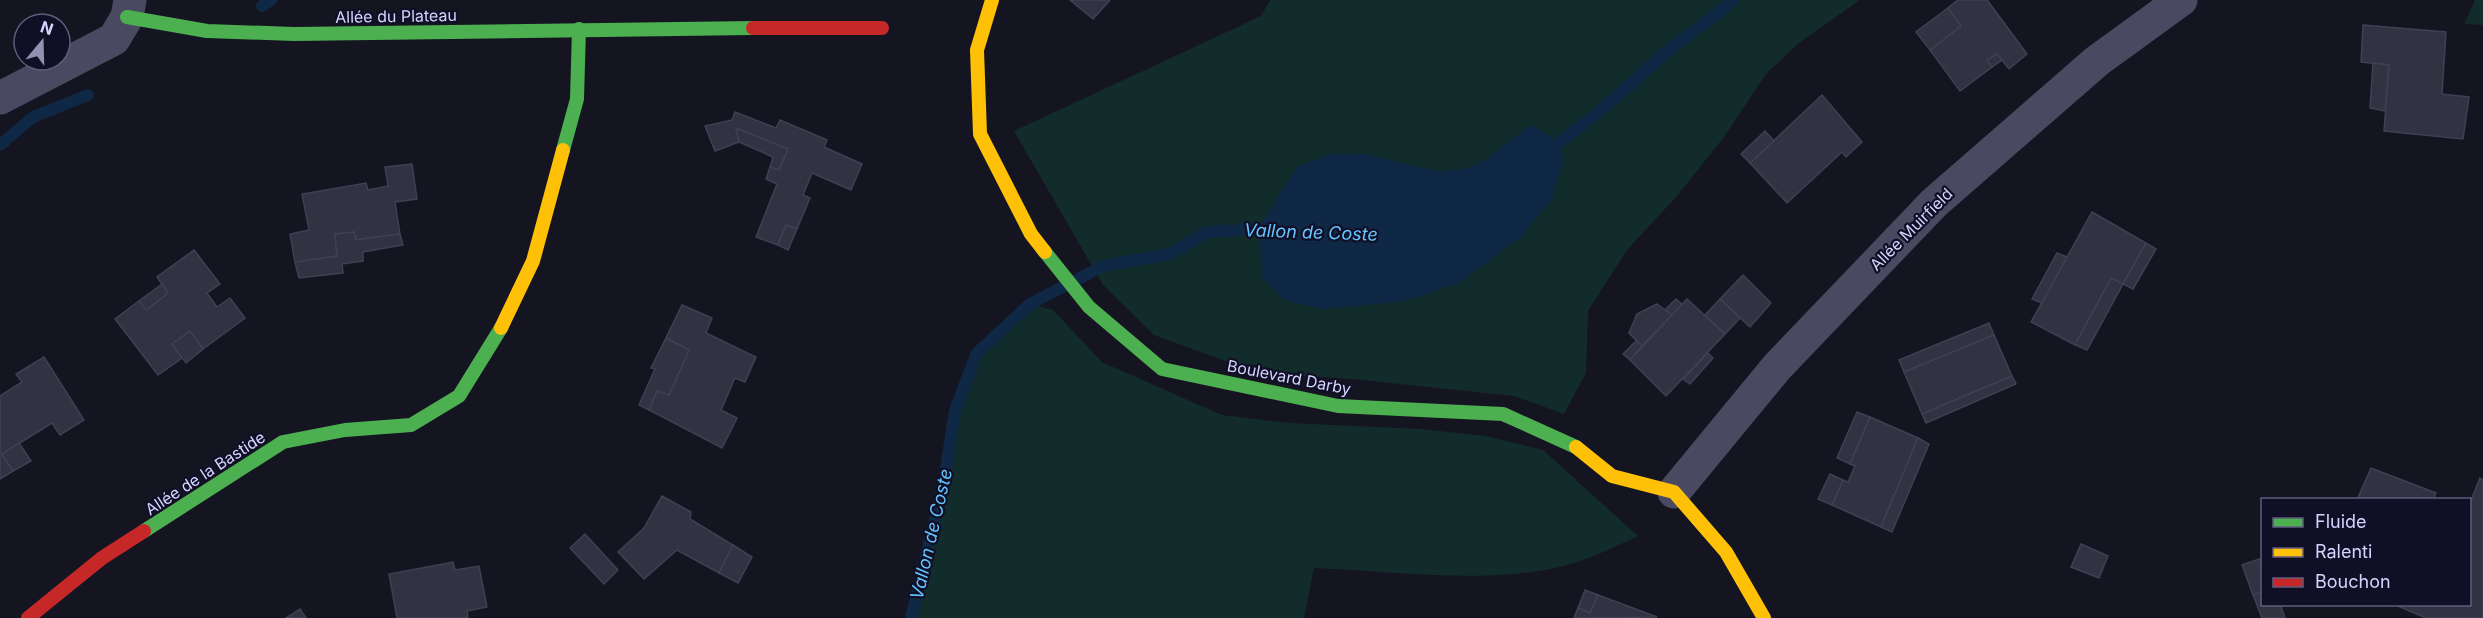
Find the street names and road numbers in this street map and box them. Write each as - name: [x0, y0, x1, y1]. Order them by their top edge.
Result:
- street label: Allée du Plateau: [335, 5, 457, 27]
- street label: Allée Muirfield: [1865, 183, 1957, 275]
- street label: Boulevard Darby: [1225, 355, 1353, 399]
- street label: Allée de la Bastide: [141, 427, 269, 519]

